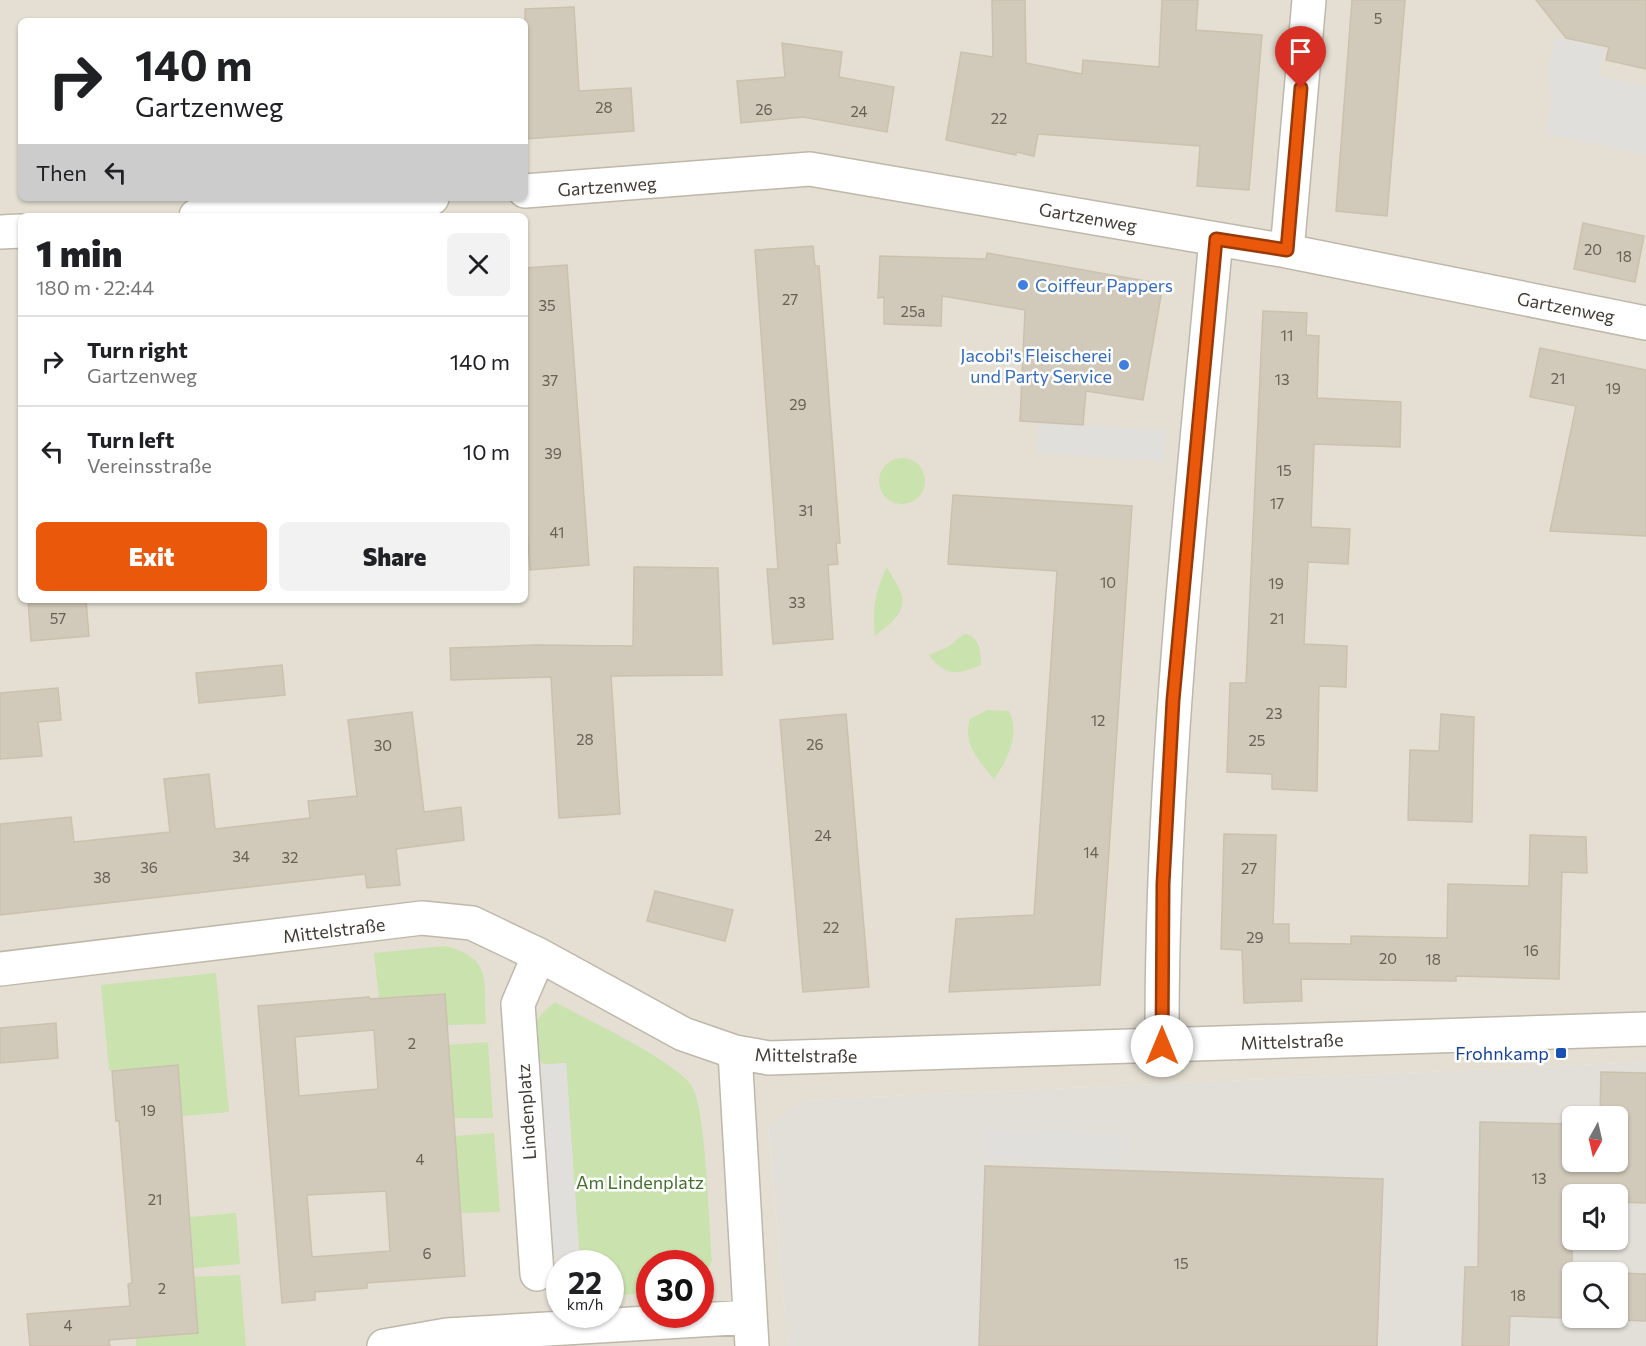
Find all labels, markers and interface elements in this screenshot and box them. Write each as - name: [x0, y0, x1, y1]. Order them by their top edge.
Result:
- house number: 5: [1374, 9, 1382, 27]
- pin: [1275, 26, 1326, 88]
- icon: arrive: [1284, 35, 1317, 68]
- text: 140 m: [135, 38, 252, 90]
- icon: right: [36, 42, 114, 120]
- text: Gartzenweg: [135, 90, 284, 123]
- house number: 28: [595, 98, 613, 116]
- house number: 26: [755, 100, 773, 118]
- house number: 24: [850, 102, 868, 120]
- house number: 22: [991, 109, 1007, 127]
- icon: left: [99, 156, 132, 189]
- text: Then: [36, 159, 87, 186]
- street label: Gartzenweg: [557, 172, 657, 200]
- street label: Gartzenweg: [1037, 198, 1139, 236]
- text: 1 min: [36, 230, 122, 274]
- button: close: [447, 233, 510, 296]
- house number: 20: [1584, 240, 1602, 258]
- house number: 18: [1616, 247, 1632, 265]
- place label: Coiffeur Pappers: [1035, 274, 1173, 296]
- text: 180 m · 22:44: [36, 275, 154, 299]
- marker: Coiffeur Pappers: [1016, 278, 1030, 292]
- street label: Gartzenweg: [1515, 287, 1617, 327]
- house number: 27: [782, 290, 798, 308]
- house number: 35: [538, 296, 556, 314]
- house number: 25a: [901, 302, 925, 320]
- house number: 11: [1281, 326, 1293, 344]
- text: Turn right: [87, 336, 188, 363]
- place label: Jacobi's Fleischerei und Party Service: [960, 344, 1112, 387]
- icon: right: [36, 345, 69, 378]
- text: 140 m: [450, 348, 510, 375]
- marker: Jacobi's Fleischerei und Party Service: [1117, 358, 1131, 372]
- text: Gartzenweg: [87, 363, 197, 387]
- house number: 21: [1551, 369, 1565, 387]
- house number: 13: [1275, 370, 1289, 388]
- house number: 37: [542, 371, 558, 389]
- house number: 19: [1605, 379, 1621, 397]
- house number: 29: [789, 395, 807, 413]
- text: Turn left: [87, 426, 174, 453]
- icon: left: [36, 435, 69, 468]
- text: 10 m: [463, 438, 510, 465]
- house number: 39: [544, 444, 562, 462]
- text: Vereinsstraße: [87, 453, 212, 477]
- house number: 15: [1276, 461, 1292, 479]
- house number: 17: [1270, 494, 1284, 512]
- house number: 31: [799, 501, 813, 519]
- button: Exit: [36, 522, 267, 591]
- button: Share: [279, 522, 510, 591]
- house number: 41: [550, 523, 564, 541]
- house number: 10: [1100, 573, 1116, 591]
- house number: 19: [1268, 574, 1284, 592]
- house number: 33: [788, 593, 806, 611]
- house number: 57: [50, 609, 66, 627]
- house number: 21: [1270, 609, 1284, 627]
- house number: 23: [1266, 704, 1282, 722]
- house number: 12: [1091, 711, 1105, 729]
- house number: 28: [576, 730, 594, 748]
- house number: 25: [1249, 731, 1265, 749]
- house number: 26: [806, 735, 824, 753]
- house number: 30: [374, 736, 392, 754]
- house number: 24: [814, 826, 832, 844]
- house number: 14: [1083, 843, 1099, 861]
- house number: 34: [232, 847, 250, 865]
- house number: 32: [282, 848, 298, 866]
- house number: 36: [140, 858, 158, 876]
- house number: 27: [1241, 859, 1257, 877]
- house number: 38: [93, 868, 111, 886]
- street label: Mittelstraße: [282, 913, 386, 947]
- house number: 22: [823, 918, 839, 936]
- house number: 29: [1246, 928, 1264, 946]
- house number: 16: [1523, 941, 1539, 959]
- house number: 20: [1379, 949, 1397, 967]
- house number: 18: [1425, 950, 1441, 968]
- position arrow: [1130, 1014, 1194, 1078]
- street label: Mittelstraße: [1240, 1028, 1344, 1054]
- house number: 2: [408, 1034, 416, 1052]
- place label: Frohnkamp: [1455, 1042, 1549, 1064]
- street label: Mittelstraße: [754, 1043, 858, 1067]
- marker: Frohnkamp: [1554, 1046, 1568, 1060]
- street label: Lindenplatz: [512, 1063, 540, 1161]
- house number: 19: [140, 1101, 156, 1119]
- north arrow: [1562, 1106, 1628, 1172]
- map controls: [1562, 1106, 1628, 1328]
- house number: 4: [416, 1150, 425, 1168]
- house number: 13: [1532, 1169, 1546, 1187]
- park label: Am Lindenplatz: [576, 1171, 704, 1193]
- button: sound: [1562, 1184, 1628, 1250]
- house number: 21: [148, 1190, 162, 1208]
- house number: 6: [422, 1244, 432, 1262]
- speed limit sign: 30: [636, 1250, 714, 1328]
- house number: 15: [1173, 1254, 1189, 1272]
- button: search: [1562, 1262, 1628, 1328]
- text: 22: [568, 1263, 602, 1300]
- house number: 2: [158, 1279, 166, 1297]
- house number: 18: [1510, 1286, 1526, 1304]
- text: km/h: [567, 1295, 603, 1313]
- house number: 4: [64, 1316, 73, 1334]

